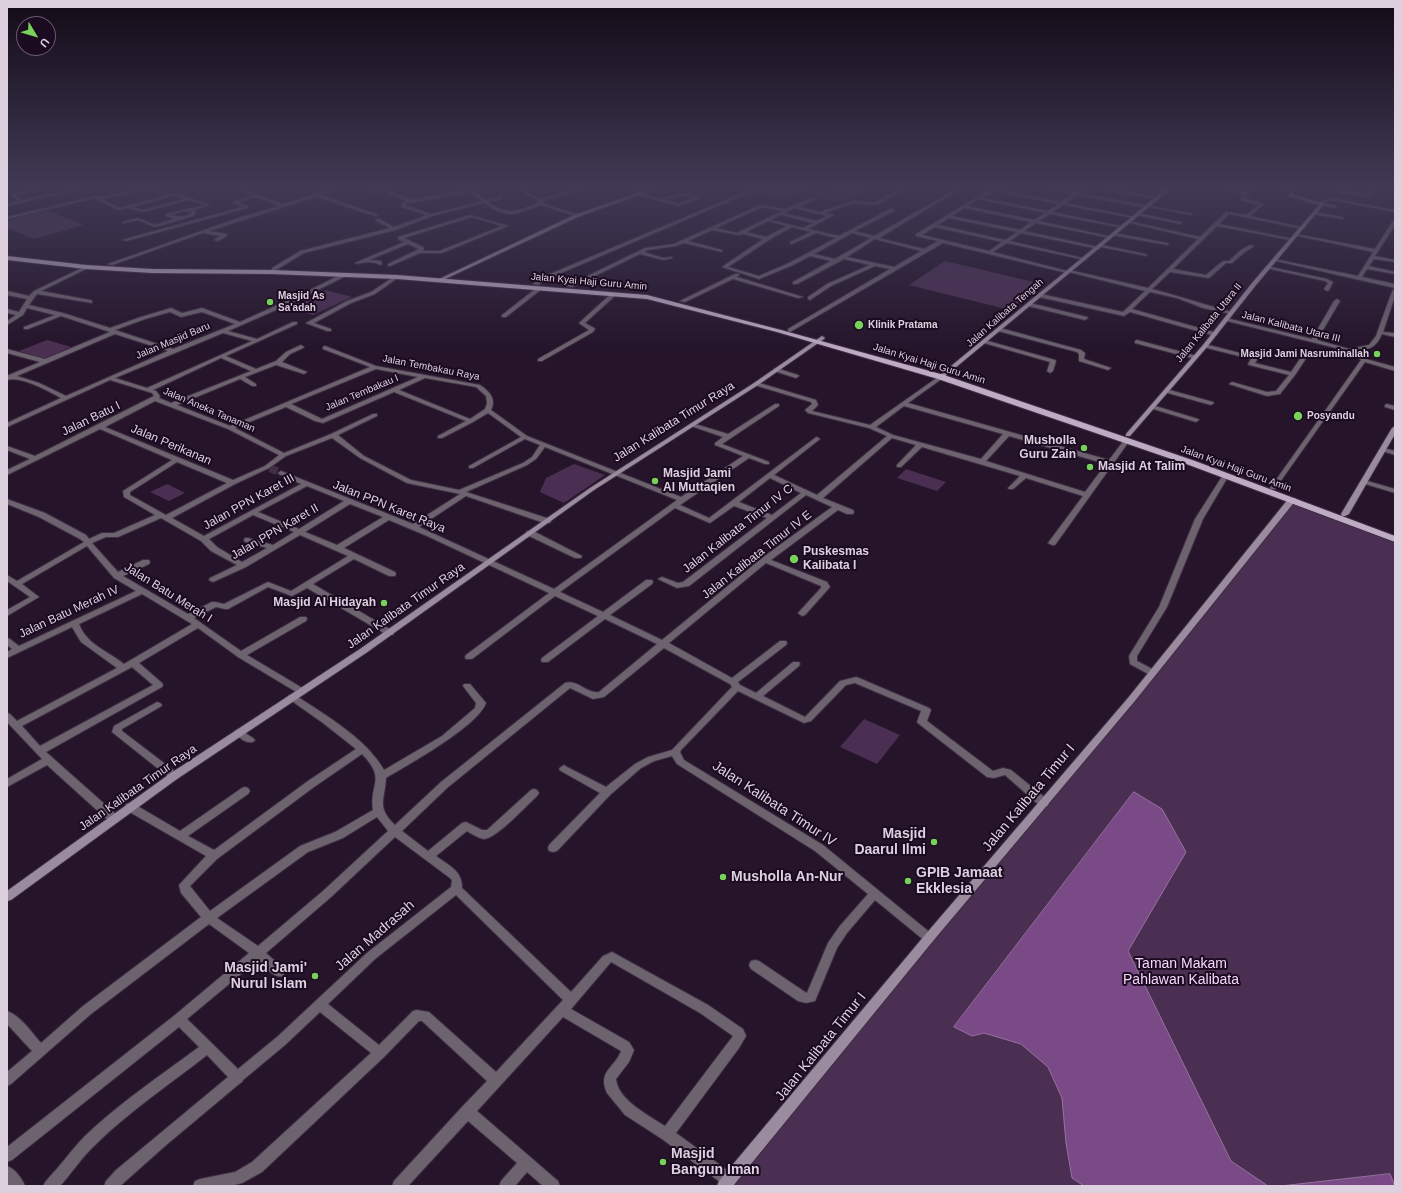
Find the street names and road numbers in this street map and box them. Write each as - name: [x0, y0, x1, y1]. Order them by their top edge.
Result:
- street label: Jalan Kyai Haji Guru Amin: [530, 271, 648, 293]
- street label: Jalan Kalibata Tengah: [964, 276, 1046, 350]
- street label: Jalan Kalibata Utara II: [1173, 281, 1245, 365]
- street label: Jalan Kalibata Utara III: [1240, 309, 1342, 345]
- street label: Jalan Masjid Baru: [134, 320, 212, 362]
- street label: Jalan Kyai Haji Guru Amin: [871, 341, 987, 387]
- street label: Jalan Tembakau Raya: [381, 353, 481, 383]
- street label: Jalan Tembakau I: [324, 372, 400, 414]
- street label: Jalan Kalibata Timur Raya: [611, 379, 737, 465]
- street label: Jalan Aneka Tanaman: [161, 385, 257, 435]
- street label: Jalan Batu I: [59, 399, 123, 439]
- street label: Jalan Perikanan: [129, 422, 213, 468]
- street label: Jalan Kyai Haji Guru Amin: [1179, 443, 1293, 495]
- street label: Jalan PPN Karet III: [201, 471, 297, 533]
- street label: Jalan PPN Karet Raya: [331, 478, 447, 536]
- street label: Jalan Kalibata Timur IV C: [680, 482, 796, 576]
- street label: Jalan PPN Karet II: [229, 501, 321, 563]
- street label: Jalan Kalibata Timur IV E: [699, 508, 815, 602]
- street label: Jalan Batu Merah I: [121, 560, 215, 626]
- street label: Jalan Kalibata Timur Raya: [344, 560, 468, 652]
- street label: Jalan Batu Merah IV: [17, 582, 121, 642]
- street label: Jalan Kalibata Timur I: [979, 741, 1079, 855]
- street label: Jalan Kalibata Timur Raya: [76, 742, 200, 834]
- street label: Jalan Kalibata Timur IV: [709, 758, 839, 850]
- street label: Jalan Madrasah: [332, 897, 418, 975]
- street label: Jalan Kalibata Timur I: [772, 989, 870, 1105]

